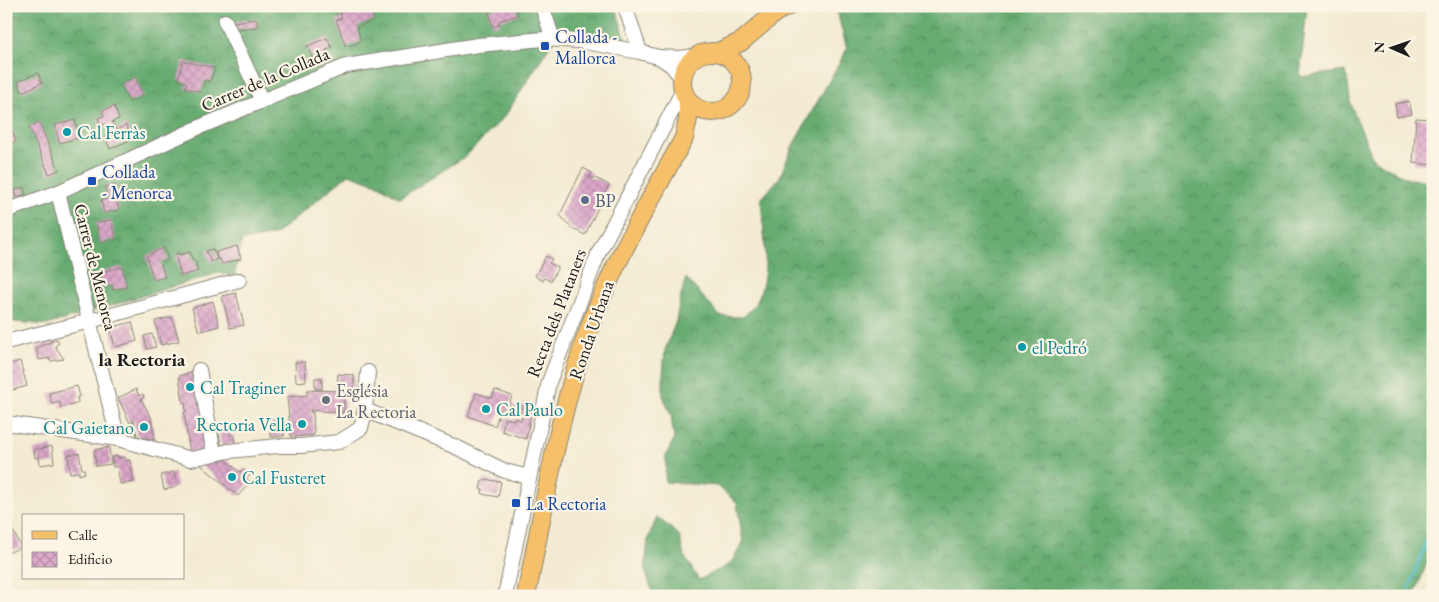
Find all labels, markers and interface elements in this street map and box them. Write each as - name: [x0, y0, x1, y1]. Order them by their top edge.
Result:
- north arrow: [1366, 22, 1416, 72]
- place label: Collada - Mallorca: [555, 25, 617, 69]
- marker: Collada - Mallorca: [539, 40, 551, 52]
- street label: Carrer de la Collada: [197, 41, 333, 116]
- text: N: [1370, 41, 1388, 54]
- place label: Cal Ferràs: [77, 121, 146, 144]
- marker: Cal Ferràs: [61, 126, 73, 138]
- place label: Collada - Menorca: [102, 160, 173, 204]
- marker: Collada - Menorca: [86, 175, 98, 187]
- place label: BP: [595, 189, 616, 212]
- marker: BP: [579, 194, 591, 206]
- street label: Carrer de Menorca: [69, 201, 123, 334]
- street label: Recta dels Plataners: [521, 245, 591, 381]
- street label: Ronda Urbana: [563, 277, 619, 383]
- place label: el Pedró: [1032, 336, 1087, 359]
- marker: el Pedró: [1016, 341, 1028, 353]
- district label: la Rectoria: [99, 347, 186, 372]
- place label: Cal Traginer: [200, 376, 286, 399]
- place label: Església La Rectoria: [336, 379, 417, 423]
- marker: Cal Traginer: [184, 381, 196, 393]
- marker: Església La Rectoria: [320, 394, 332, 406]
- place label: Cal Paulo: [496, 398, 563, 421]
- marker: Cal Paulo: [480, 403, 492, 415]
- place label: Rectoria Vella: [196, 413, 293, 436]
- place label: Cal Gaietano: [43, 416, 134, 439]
- marker: Rectoria Vella: [296, 418, 308, 430]
- marker: Cal Gaietano: [138, 421, 150, 433]
- place label: Cal Fusteret: [242, 466, 326, 489]
- marker: Cal Fusteret: [226, 471, 238, 483]
- place label: La Rectoria: [526, 492, 607, 515]
- marker: La Rectoria: [510, 497, 522, 509]
- legend: [22, 514, 185, 580]
- text: Calle: [68, 525, 98, 544]
- text: Edificio: [68, 549, 112, 568]

